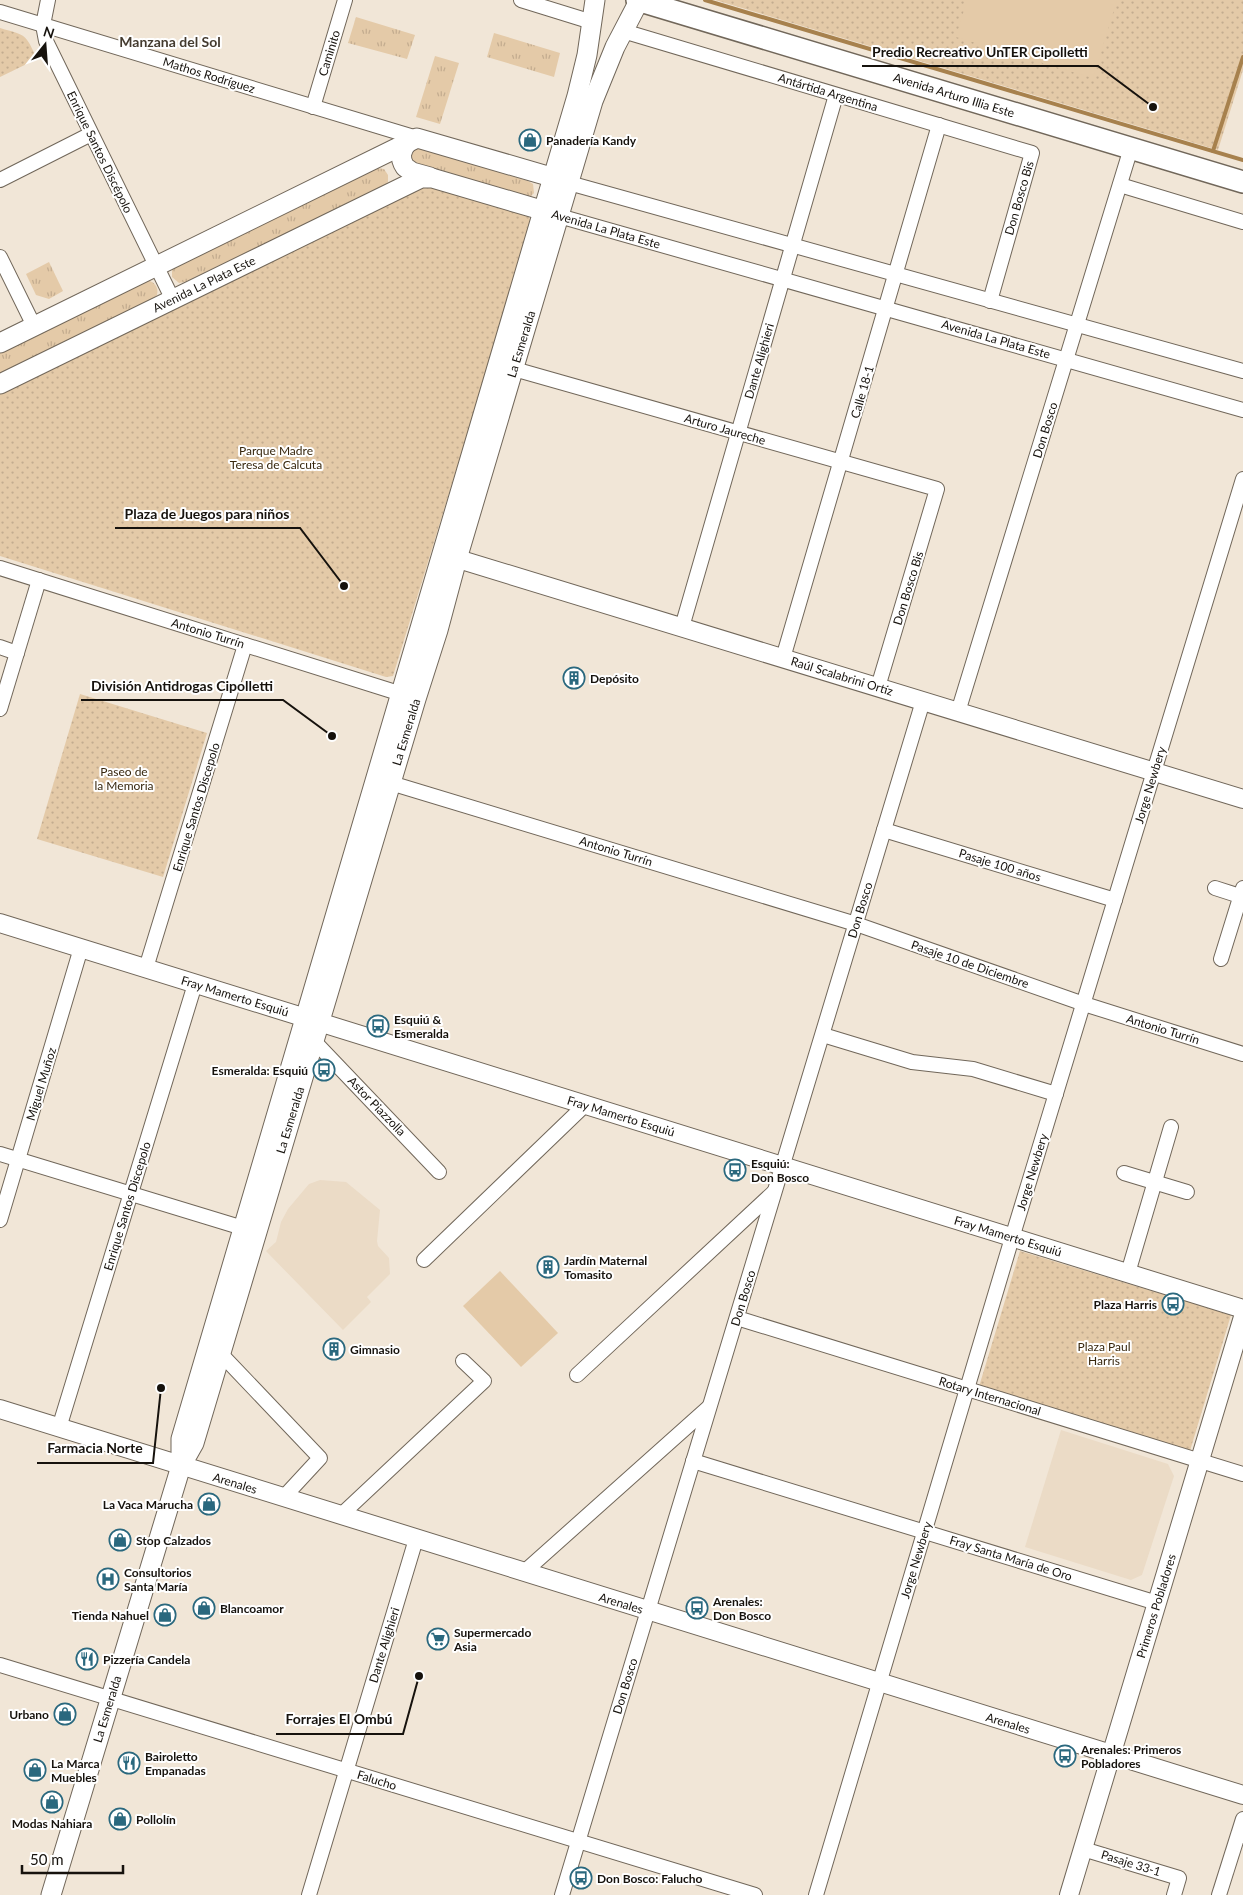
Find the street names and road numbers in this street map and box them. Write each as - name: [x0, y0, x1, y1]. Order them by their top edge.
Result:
- street label: Caminito: [315, 28, 343, 78]
- street label: Mathos Rodríguez: [161, 54, 257, 96]
- street label: Avenida Arturo Illia Este: [892, 69, 1016, 121]
- street label: Antártida Argentina: [776, 70, 880, 114]
- street label: Enrique Santos Discépolo: [64, 88, 136, 216]
- street label: Don Bosco Bis: [1001, 159, 1037, 237]
- street label: Avenida La Plata Este: [550, 206, 662, 252]
- street label: Avenida La Plata Este: [150, 253, 258, 315]
- street label: La Esmeralda: [504, 309, 538, 379]
- street label: Avenida La Plata Este: [940, 316, 1052, 362]
- street label: Dante Alighieri: [741, 321, 777, 401]
- street label: Calle 18-1: [847, 364, 877, 420]
- street label: Don Bosco: [1029, 400, 1061, 460]
- street label: Arturo Jaureche: [683, 410, 767, 448]
- street label: Don Bosco Bis: [890, 549, 926, 627]
- street label: Antonio Turrín: [170, 615, 246, 651]
- street label: Raúl Scalabrini Ortíz: [789, 653, 896, 699]
- street label: La Esmeralda: [389, 697, 423, 767]
- street label: Enrique Santos Discepolo: [169, 741, 223, 873]
- street label: Jorge Newbery: [1131, 744, 1169, 825]
- street label: Antonio Turrín: [578, 833, 654, 869]
- street label: Pasaje 100 años: [957, 845, 1043, 885]
- street label: Don Bosco: [844, 880, 876, 940]
- street label: Pasaje 10 de Diciembre: [909, 937, 1031, 991]
- street label: Fray Mamerto Esquiú: [179, 972, 291, 1020]
- street label: Antonio Turrín: [1125, 1011, 1201, 1047]
- street label: Miguel Muñoz: [23, 1045, 59, 1122]
- street label: Astor Piazzolla: [345, 1073, 409, 1139]
- street label: La Esmeralda: [273, 1085, 307, 1155]
- street label: Fray Mamerto Esquiú: [565, 1092, 677, 1140]
- street label: Jorge Newbery: [1013, 1131, 1051, 1212]
- street label: Enrique Santos Discepolo: [100, 1140, 154, 1272]
- street label: Fray Mamerto Esquiú: [952, 1212, 1064, 1260]
- street label: Don Bosco: [727, 1268, 759, 1328]
- street label: Rotary Internacional: [937, 1373, 1043, 1419]
- street label: Arenales: [211, 1469, 259, 1497]
- street label: Jorge Newbery: [897, 1519, 935, 1600]
- street label: Fray Santa María de Oro: [948, 1532, 1074, 1584]
- street label: Primeros Pobladores: [1133, 1552, 1179, 1660]
- street label: Arenales: [597, 1589, 645, 1617]
- street label: Dante Alighieri: [365, 1605, 403, 1685]
- street label: Don Bosco: [609, 1656, 641, 1716]
- street label: La Esmeralda: [90, 1674, 124, 1744]
- street label: Arenales: [984, 1709, 1032, 1737]
- street label: Falucho: [355, 1767, 399, 1793]
- street label: Pasaje 33-1: [1099, 1847, 1163, 1879]

